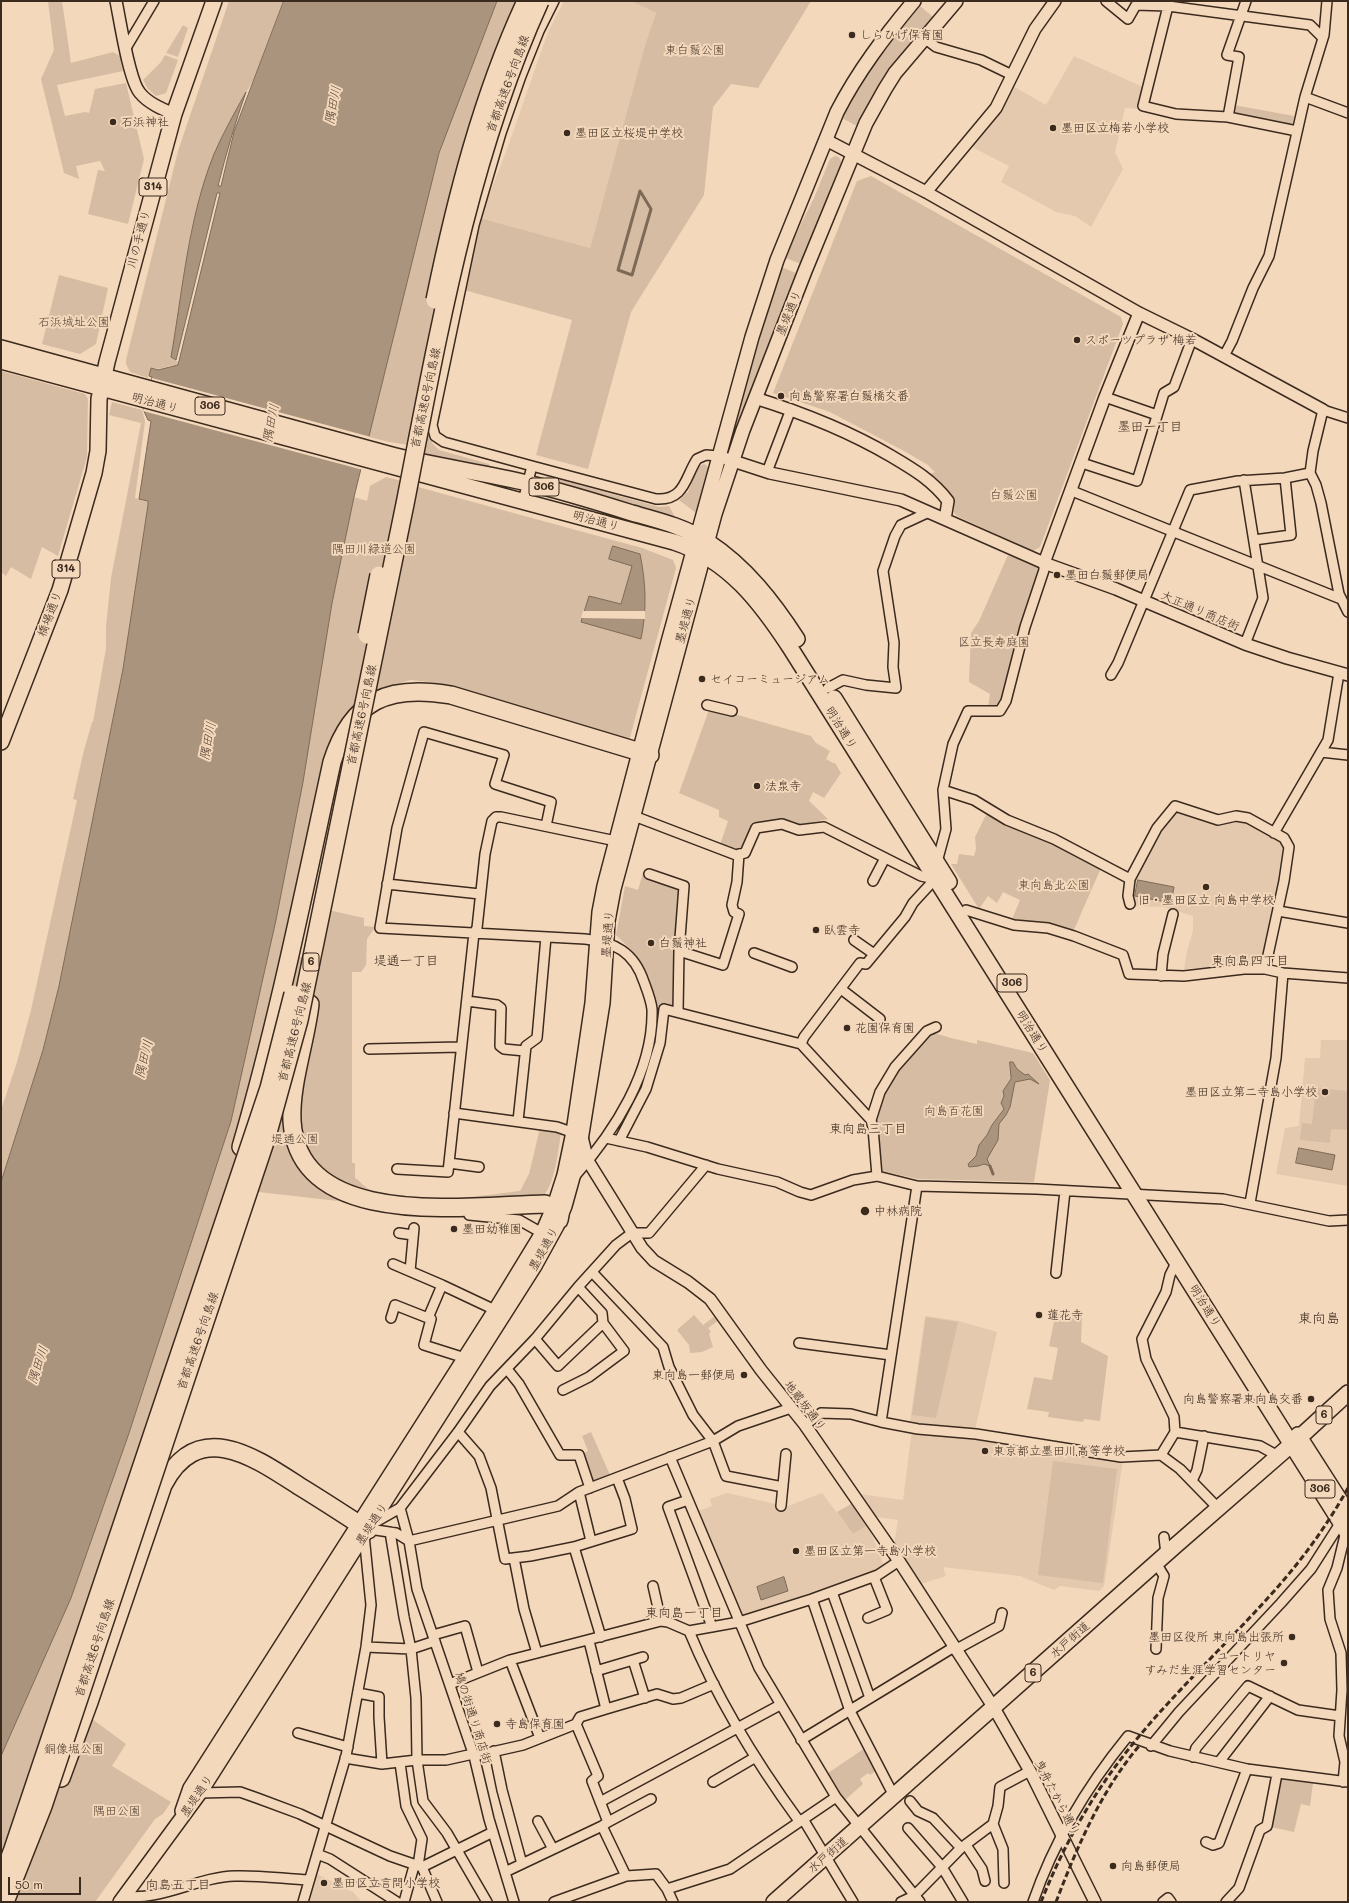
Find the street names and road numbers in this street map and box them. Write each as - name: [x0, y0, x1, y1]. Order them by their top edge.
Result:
- street label: 首都高速6号向島線: [484, 33, 532, 135]
- road number: 314: [139, 178, 167, 196]
- street label: 川の手通り: [124, 208, 154, 270]
- street label: 墨堤通り: [773, 288, 805, 338]
- street label: 首都高速6号向島線: [408, 346, 444, 450]
- street label: 明治通り: [130, 390, 180, 416]
- road number: 306: [195, 397, 225, 415]
- road number: 306: [529, 478, 559, 496]
- street label: 明治通り: [571, 508, 621, 534]
- road number: 314: [52, 560, 80, 578]
- street label: 大正通り商店街: [1159, 588, 1241, 634]
- street label: 橋場通り: [35, 589, 65, 639]
- street label: 墨堤通り: [673, 595, 699, 645]
- street label: 首都高速6号向島線: [344, 663, 380, 767]
- street label: 明治通り: [822, 704, 860, 752]
- street label: 墨堤通り: [599, 910, 617, 958]
- road number: 6: [303, 953, 319, 971]
- road number: 306: [997, 974, 1027, 992]
- street label: 首都高速6号向島線: [276, 980, 314, 1084]
- street label: 明治通り: [1013, 1008, 1051, 1056]
- street label: 墨堤通り: [526, 1225, 562, 1273]
- street label: 明治通り: [1186, 1282, 1224, 1330]
- street label: 首都高速6号向島線: [174, 1290, 222, 1392]
- street label: 地蔵坂通り: [781, 1378, 829, 1434]
- road number: 6: [1316, 1406, 1332, 1424]
- road number: 306: [1305, 1480, 1335, 1498]
- street label: 墨堤通り: [353, 1500, 391, 1548]
- street label: 首都高速6号向島線: [72, 1597, 118, 1699]
- street label: 水戸街道: [1047, 1619, 1093, 1661]
- road number: 6: [1025, 1664, 1041, 1682]
- street label: 鳩の街通り商店街: [451, 1670, 495, 1766]
- street label: 曳舟たから通り: [1032, 1757, 1082, 1839]
- street label: 墨堤通り: [178, 1772, 216, 1820]
- street label: 水戸街道: [805, 1834, 851, 1876]

